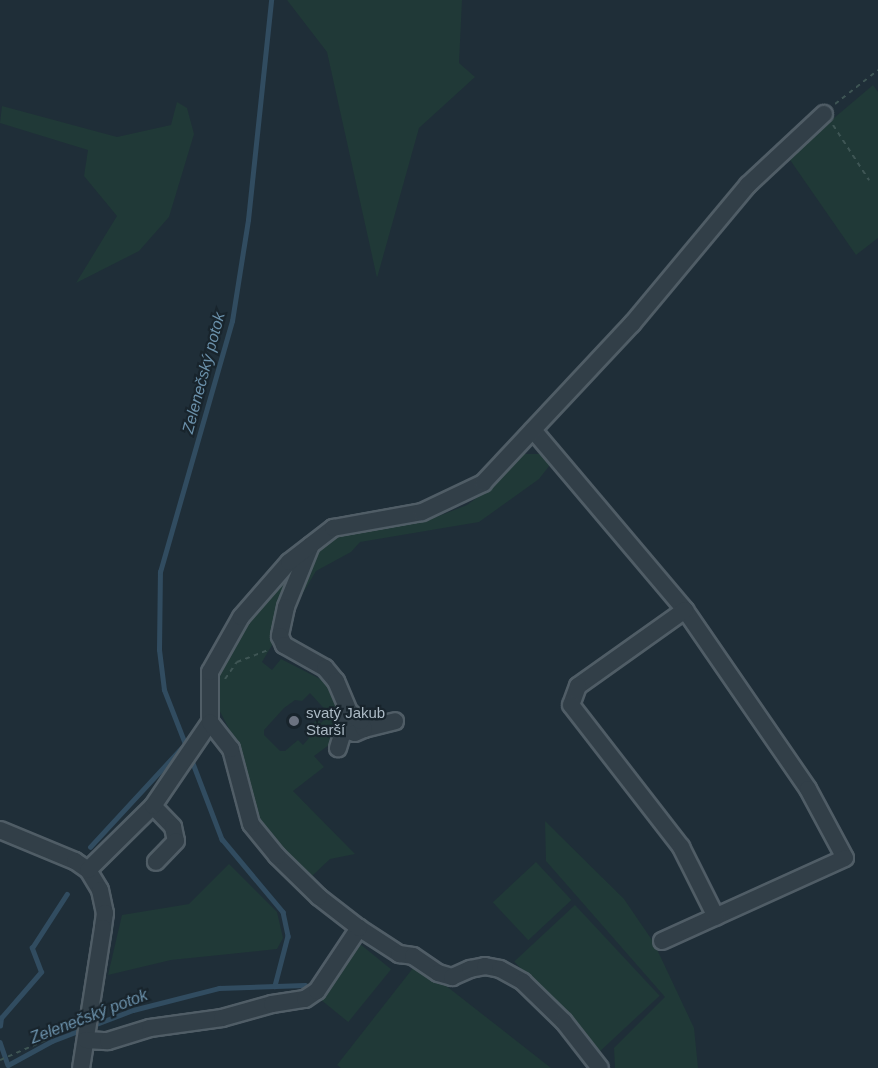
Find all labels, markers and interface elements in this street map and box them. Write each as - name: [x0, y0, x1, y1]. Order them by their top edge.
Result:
- water label: Zelenečský potok: [179, 310, 229, 436]
- place label: svatý Jakub Starší: [306, 703, 385, 738]
- marker: svatý Jakub Starší: [287, 714, 301, 728]
- water label: Zelenečský potok: [27, 986, 151, 1048]

